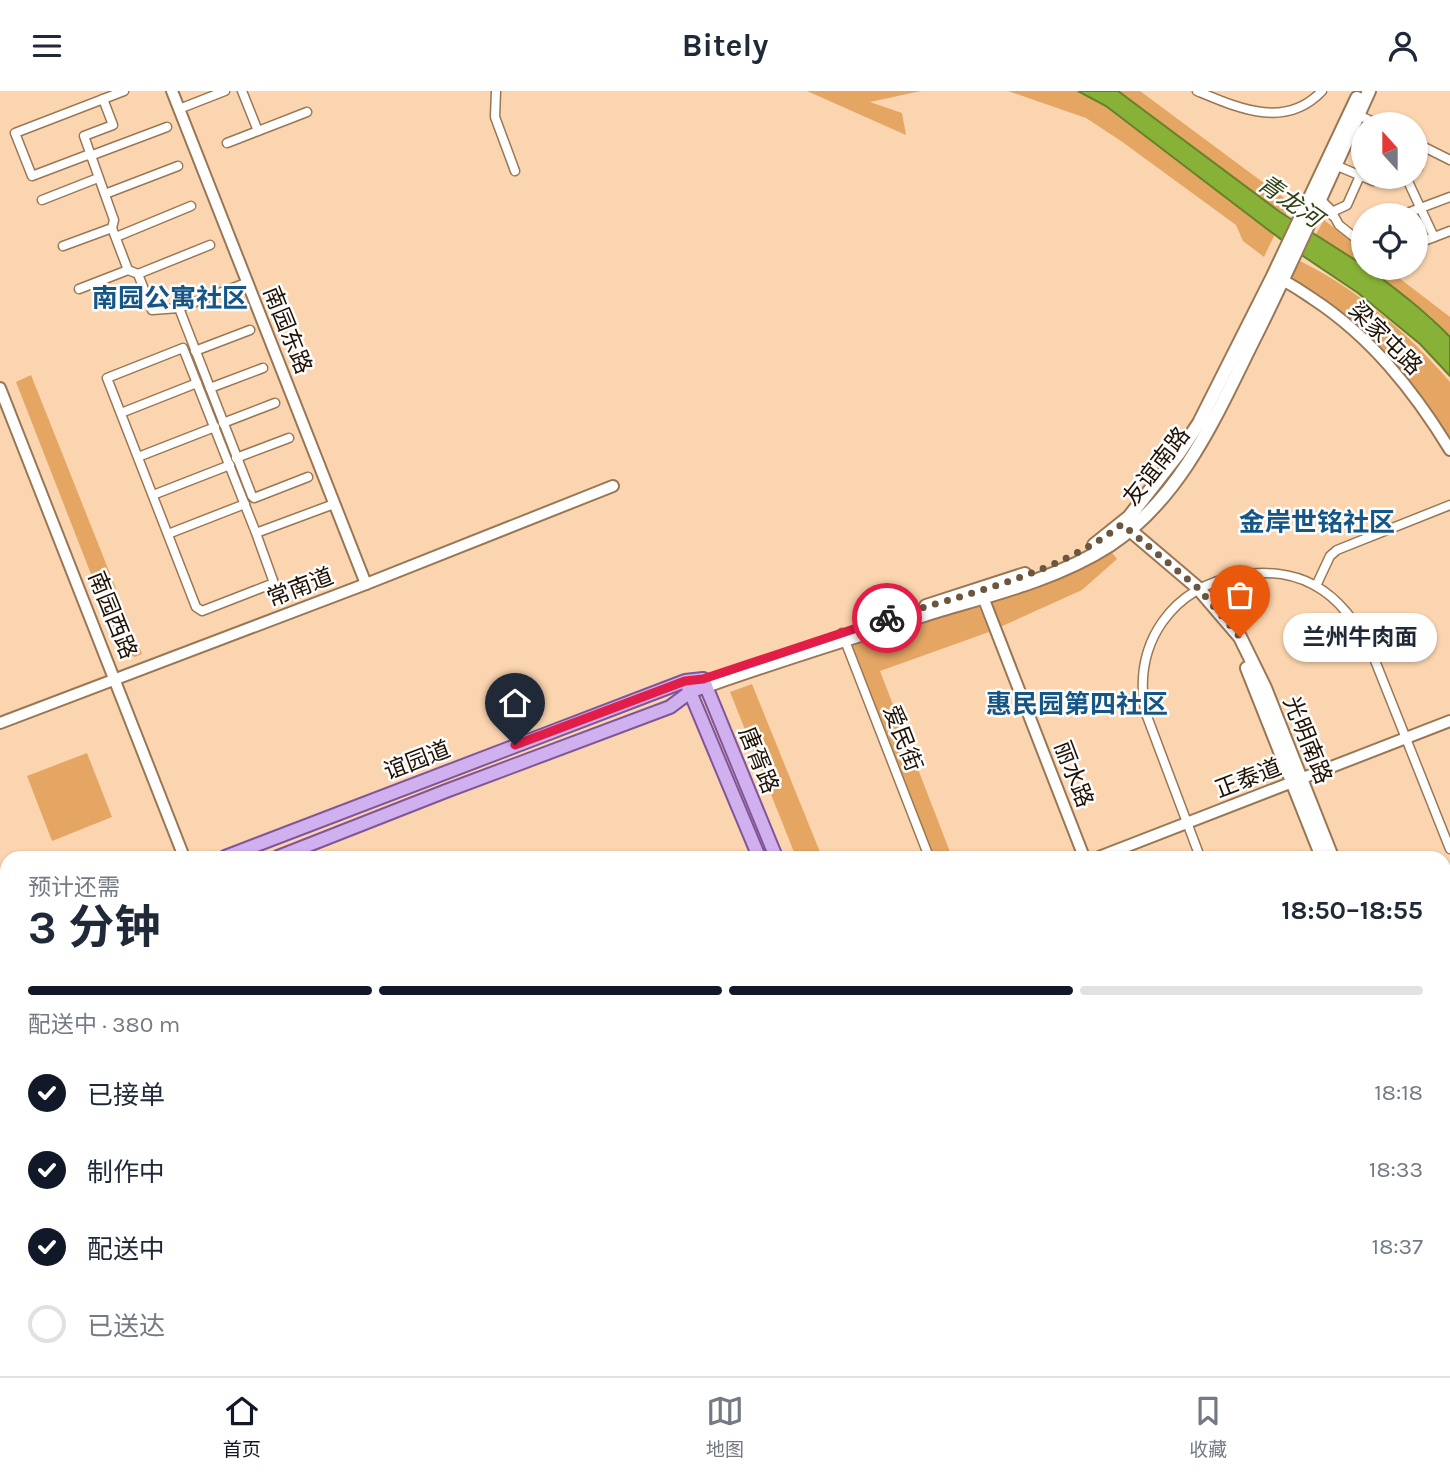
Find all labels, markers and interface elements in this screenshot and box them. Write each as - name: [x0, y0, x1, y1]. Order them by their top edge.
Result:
- icon: menu: [28, 27, 66, 65]
- text: Bitely: [682, 27, 768, 64]
- icon: person: [1384, 27, 1422, 65]
- north arrow: [1351, 112, 1428, 189]
- map controls: [1351, 112, 1428, 280]
- water label: 青龙河: [1252, 169, 1331, 235]
- button: locate: [1351, 203, 1428, 280]
- street label: 南园东路: [258, 282, 317, 378]
- district label: 南园公寓社区: [92, 283, 248, 314]
- street label: 梁家屯路: [1344, 296, 1428, 380]
- street label: 友谊南路: [1117, 422, 1195, 511]
- district label: 金岸世铭社区: [1239, 507, 1395, 538]
- street label: 常南道: [263, 562, 337, 612]
- pin: [1210, 565, 1270, 637]
- street label: 南园西路: [83, 567, 142, 663]
- icon: bag: [1221, 576, 1259, 614]
- courier: [852, 583, 922, 653]
- icon: bike: [868, 599, 906, 637]
- callout: 兰州牛肉面: [1282, 613, 1436, 661]
- text: 兰州牛肉面: [1303, 624, 1418, 651]
- pin: [485, 673, 545, 745]
- icon: home: [496, 684, 534, 722]
- district label: 惠民园第四社区: [986, 689, 1168, 720]
- street label: 光明南路: [1278, 692, 1337, 788]
- street label: 爱民街: [878, 701, 928, 775]
- street label: 唐胥路: [733, 723, 784, 797]
- street label: 谊园道: [380, 735, 454, 785]
- street label: 丽水路: [1049, 737, 1099, 811]
- street label: 正泰道: [1211, 753, 1285, 803]
- text: 预计还需: [28, 874, 120, 901]
- text: 18:50–18:55: [1281, 895, 1423, 926]
- text: 3 分钟: [28, 901, 160, 955]
- text: 配送中 · 380 m: [28, 1011, 180, 1038]
- icon: check: [28, 1074, 66, 1112]
- text: 18:18: [1374, 1079, 1423, 1106]
- text: 已接单: [87, 1080, 165, 1111]
- icon: check: [28, 1151, 66, 1189]
- text: 18:33: [1369, 1156, 1423, 1183]
- text: 制作中: [87, 1157, 165, 1188]
- icon: check: [28, 1228, 66, 1266]
- text: 18:37: [1372, 1233, 1423, 1260]
- text: 配送中: [87, 1234, 165, 1265]
- text: 已送达: [87, 1311, 165, 1342]
- tab: 首页: [223, 1392, 261, 1461]
- tab: 地图: [706, 1392, 744, 1461]
- tab: 收藏: [1189, 1392, 1227, 1461]

